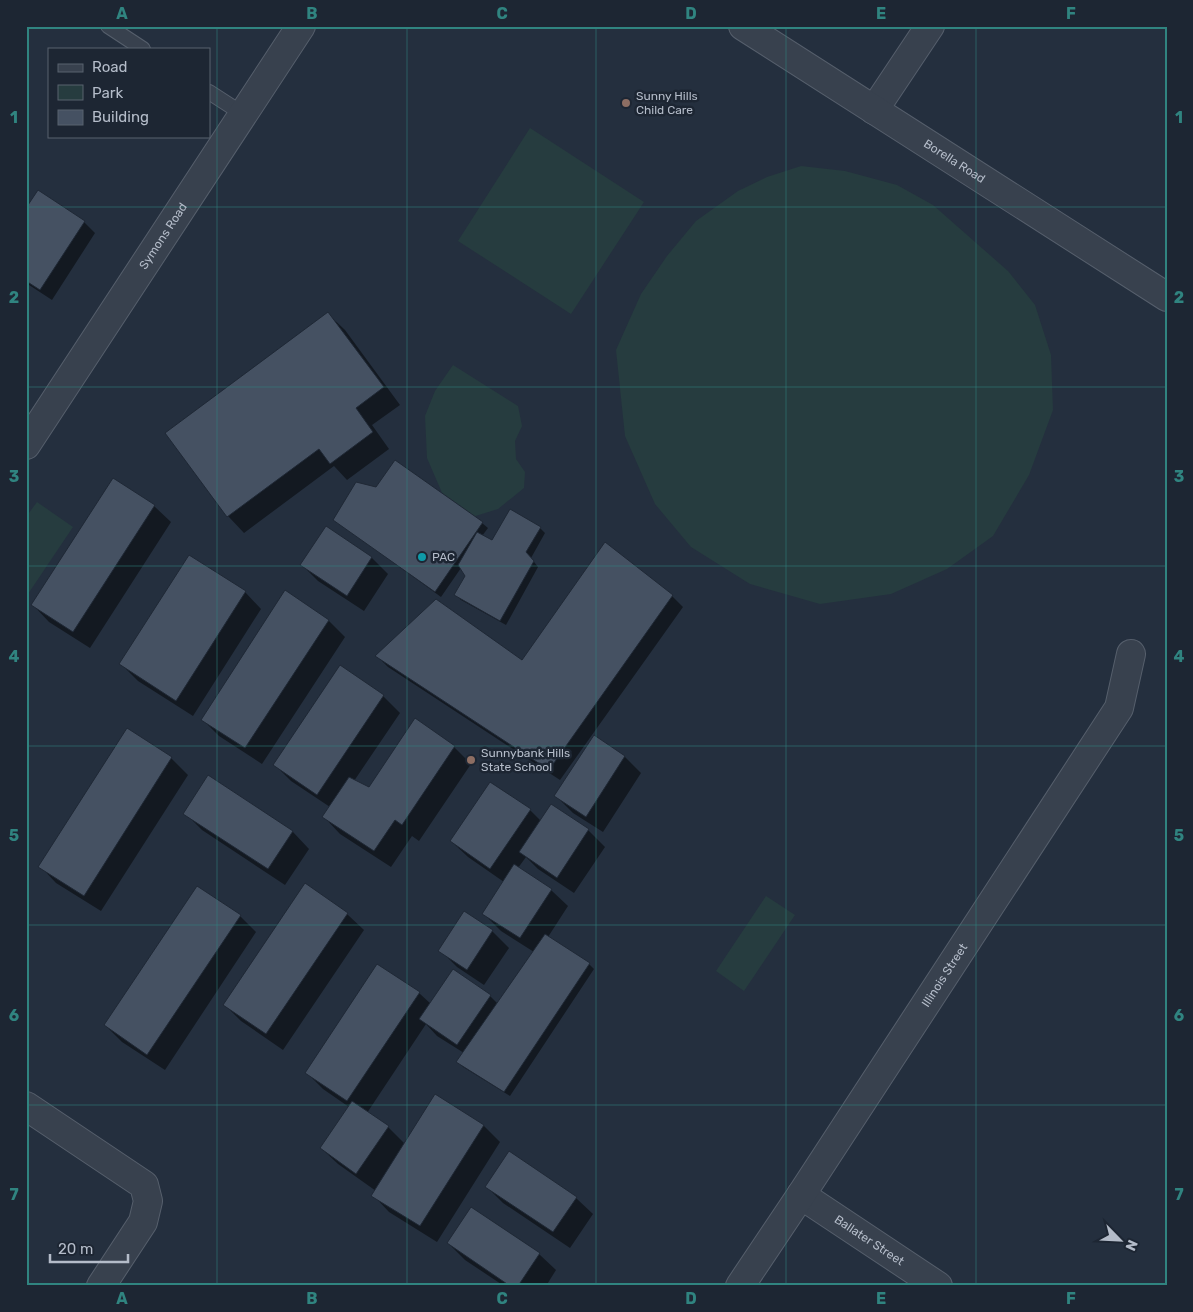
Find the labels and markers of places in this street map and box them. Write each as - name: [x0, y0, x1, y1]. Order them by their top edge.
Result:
- place label: Sunny Hills Child Care: [636, 89, 698, 117]
- marker: Sunny Hills Child Care: [620, 97, 632, 109]
- place label: PAC: [432, 550, 455, 564]
- marker: PAC: [416, 551, 428, 563]
- place label: Sunnybank Hills State School: [481, 746, 570, 774]
- marker: Sunnybank Hills State School: [465, 754, 477, 766]

